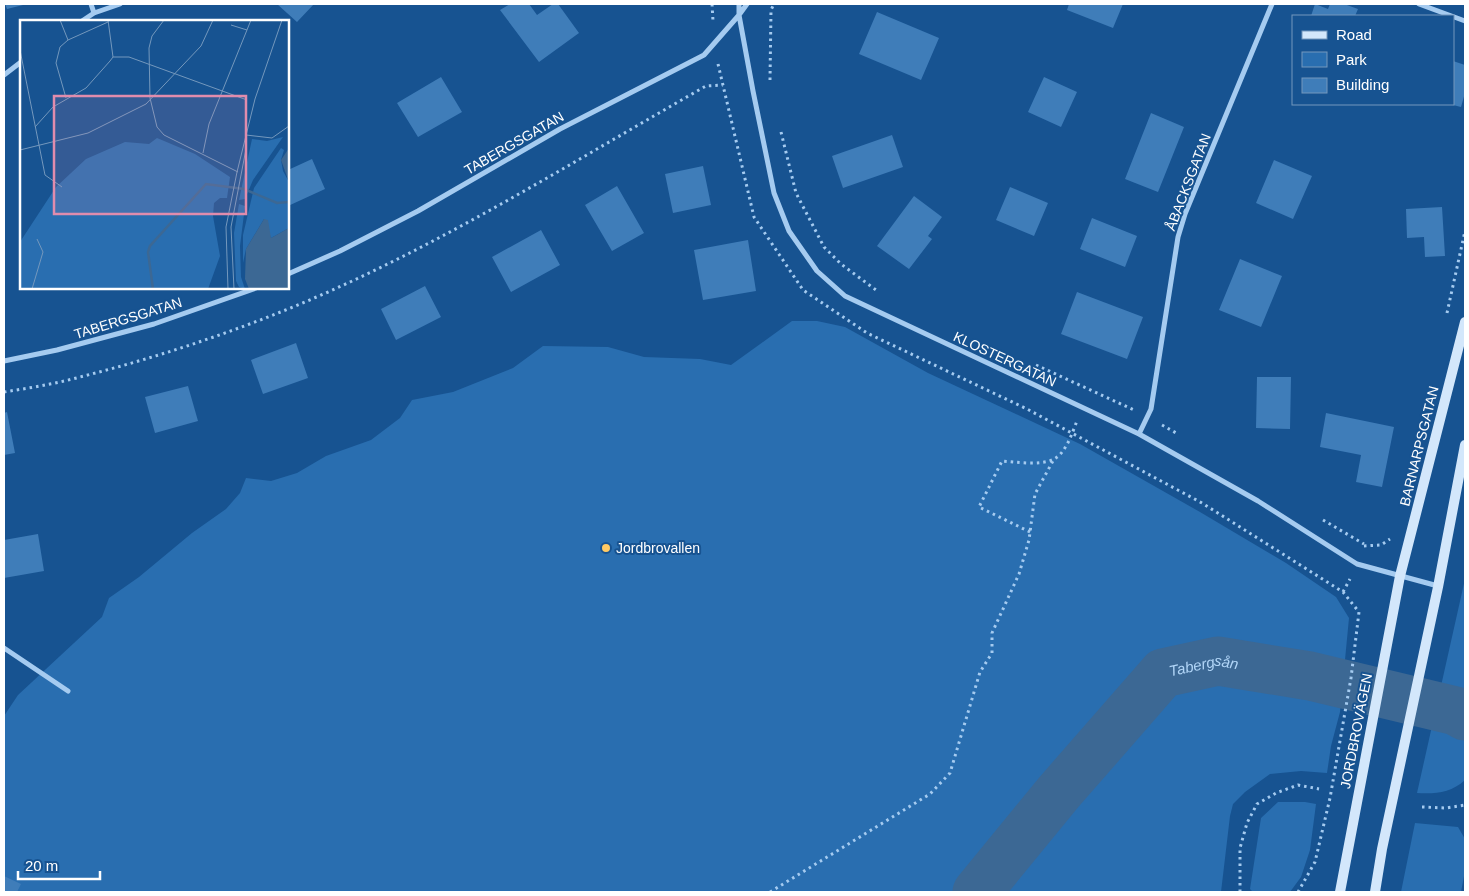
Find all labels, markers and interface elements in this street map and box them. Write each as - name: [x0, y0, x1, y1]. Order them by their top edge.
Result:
- legend: [1292, 15, 1454, 105]
- inset map: [20, 20, 289, 289]
- text: Road: [1336, 26, 1372, 43]
- text: Park: [1336, 51, 1367, 68]
- text: Building: [1336, 76, 1389, 93]
- street label: TABERGSGATAN: [461, 108, 567, 178]
- street label: ÅBACKSGATAN: [1162, 131, 1214, 233]
- street label: TABERGSGATAN: [72, 294, 184, 342]
- street label: KLOSTERGATAN: [951, 328, 1059, 390]
- street label: BARNARPSGATAN: [1396, 384, 1442, 508]
- place label: Jordbrovallen: [616, 540, 700, 556]
- marker: Jordbrovallen: [600, 542, 612, 554]
- water label: Tabergsån: [1167, 652, 1240, 679]
- street label: JORDBROVÄGEN: [1337, 672, 1375, 790]
- scale bar: [18, 848, 100, 880]
- text: 20 m: [25, 857, 58, 874]

